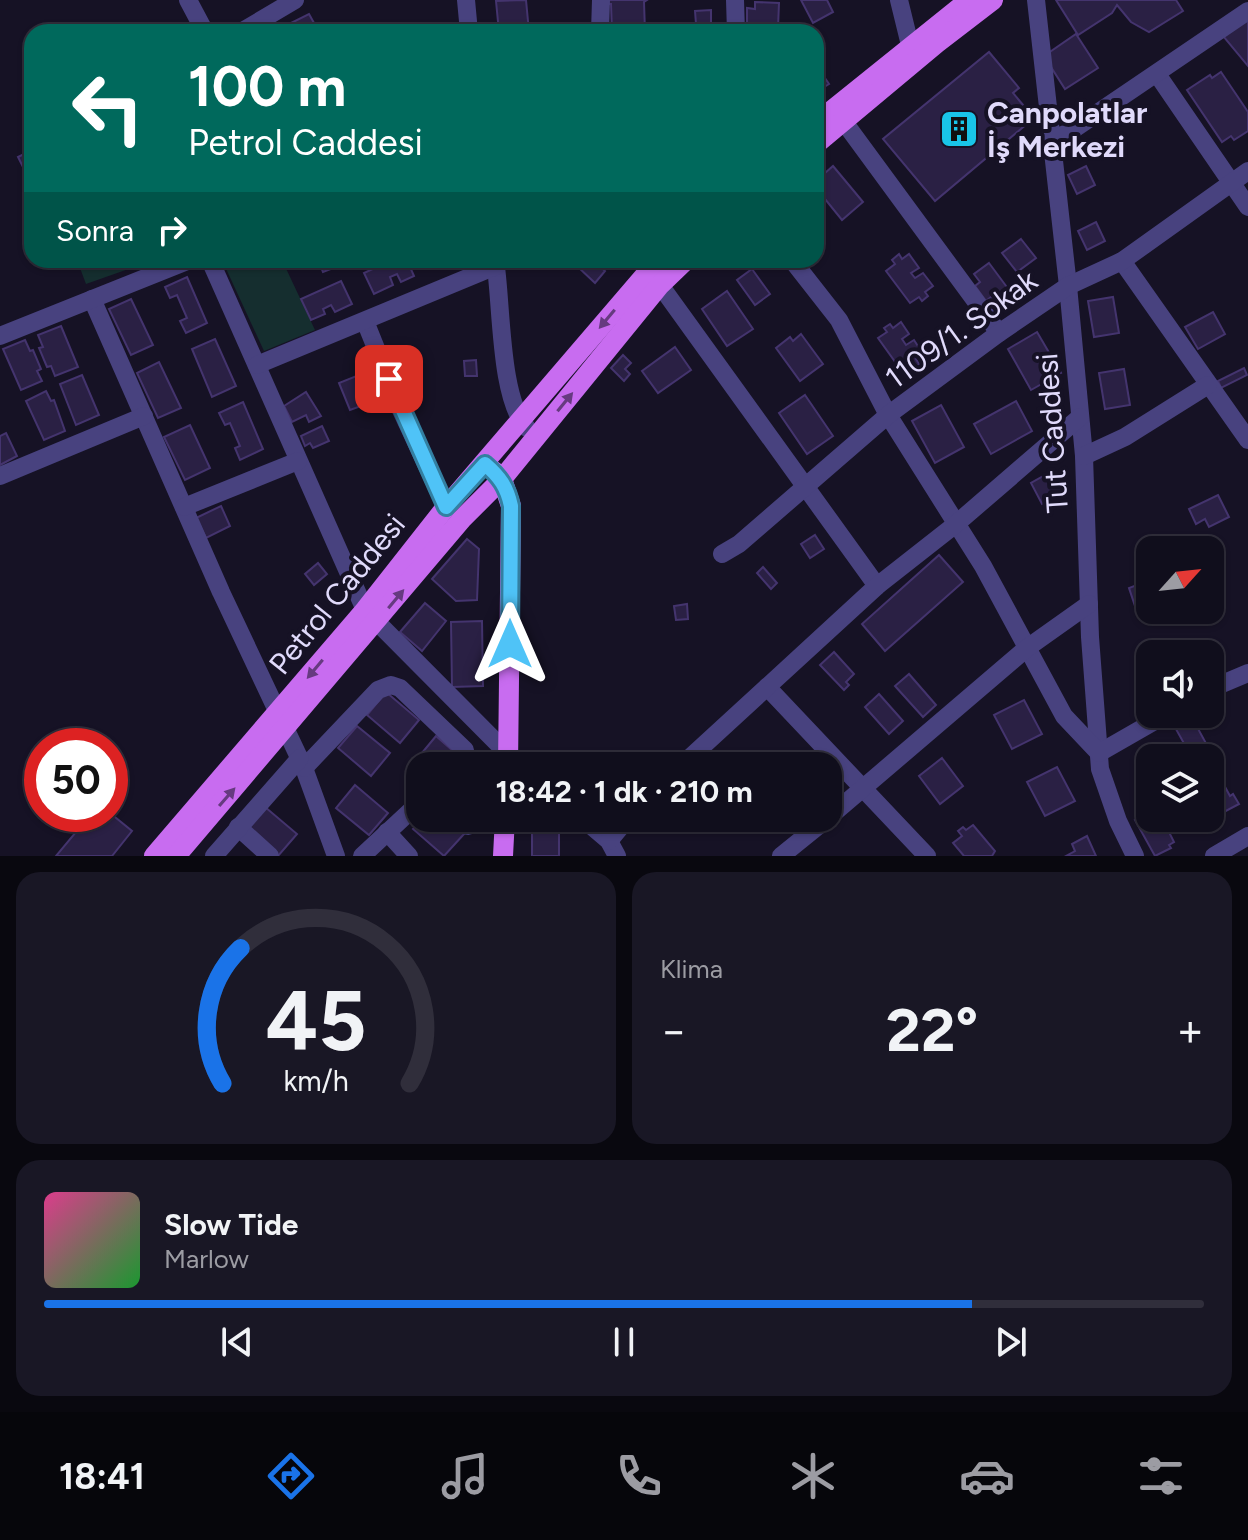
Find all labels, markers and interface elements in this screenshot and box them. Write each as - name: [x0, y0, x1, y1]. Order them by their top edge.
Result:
- text: 100 m: [188, 53, 346, 120]
- icon: left: [56, 56, 160, 160]
- place label: Canpolatlar İş Merkezi: [987, 94, 1147, 165]
- building icon: Canpolatlar İş Merkezi: [938, 108, 980, 150]
- text: Petrol Caddesi: [188, 121, 423, 164]
- icon: right: [150, 208, 194, 252]
- text: Sonra: [56, 212, 134, 249]
- street label: 1109/1. Sokak: [878, 261, 1044, 396]
- one-way arrow: [599, 309, 616, 329]
- pin: [355, 345, 423, 413]
- street label: Tut Caddesi: [1028, 352, 1076, 514]
- icon: arrive: [367, 357, 411, 401]
- one-way arrow: [556, 391, 573, 412]
- street label: Petrol Caddesi: [261, 506, 413, 682]
- north arrow: [1136, 536, 1224, 624]
- map controls: [1136, 536, 1224, 832]
- one-way arrow: [386, 589, 404, 609]
- position arrow: [468, 602, 552, 686]
- button: sound: [1136, 640, 1224, 728]
- one-way arrow: [307, 659, 324, 679]
- speed limit sign: 50: [24, 728, 128, 832]
- button: layers: [1136, 744, 1224, 832]
- text: 18:42 · 1 dk · 210 m: [495, 773, 753, 810]
- one-way arrow: [218, 787, 235, 807]
- text: Klima: [660, 953, 723, 985]
- text: 45: [266, 971, 366, 1071]
- text: 22°: [886, 994, 978, 1066]
- text: −: [660, 1004, 687, 1057]
- text: +: [1177, 1004, 1204, 1057]
- text: km/h: [283, 1064, 349, 1098]
- text: Slow Tide: [164, 1206, 298, 1243]
- text: Marlow: [164, 1243, 249, 1275]
- icon: previous: [215, 1320, 259, 1364]
- icon: pause: [602, 1320, 646, 1364]
- icon: next: [989, 1320, 1033, 1364]
- icon: directions: [263, 1448, 319, 1504]
- icon: music: [437, 1448, 493, 1504]
- icon: phone: [611, 1448, 667, 1504]
- icon: climate: [785, 1448, 841, 1504]
- icon: car: [959, 1448, 1015, 1504]
- icon: filters: [1133, 1448, 1189, 1504]
- text: 18:41: [59, 1455, 145, 1498]

